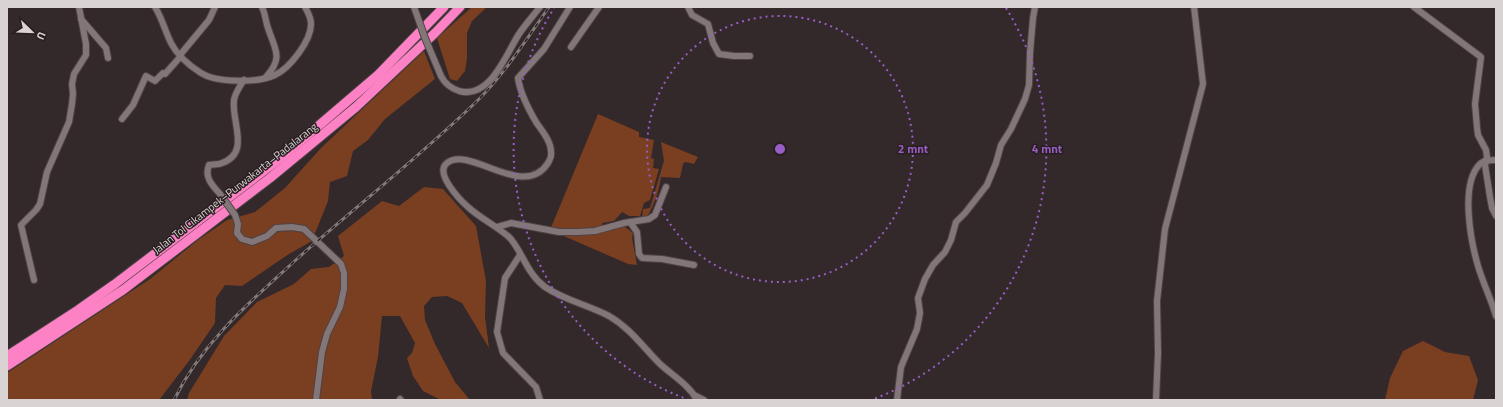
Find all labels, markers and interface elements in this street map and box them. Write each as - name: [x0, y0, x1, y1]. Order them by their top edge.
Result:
- north arrow: [12, 12, 52, 52]
- text: U: [32, 29, 50, 42]
- street label: Jalan Tol Cikampek–Purwakarta–Padalarang: [149, 118, 321, 257]
- text: 2 mnt: [898, 139, 929, 158]
- text: 4 mnt: [1032, 139, 1063, 158]
- centre of rings: [773, 142, 787, 156]

